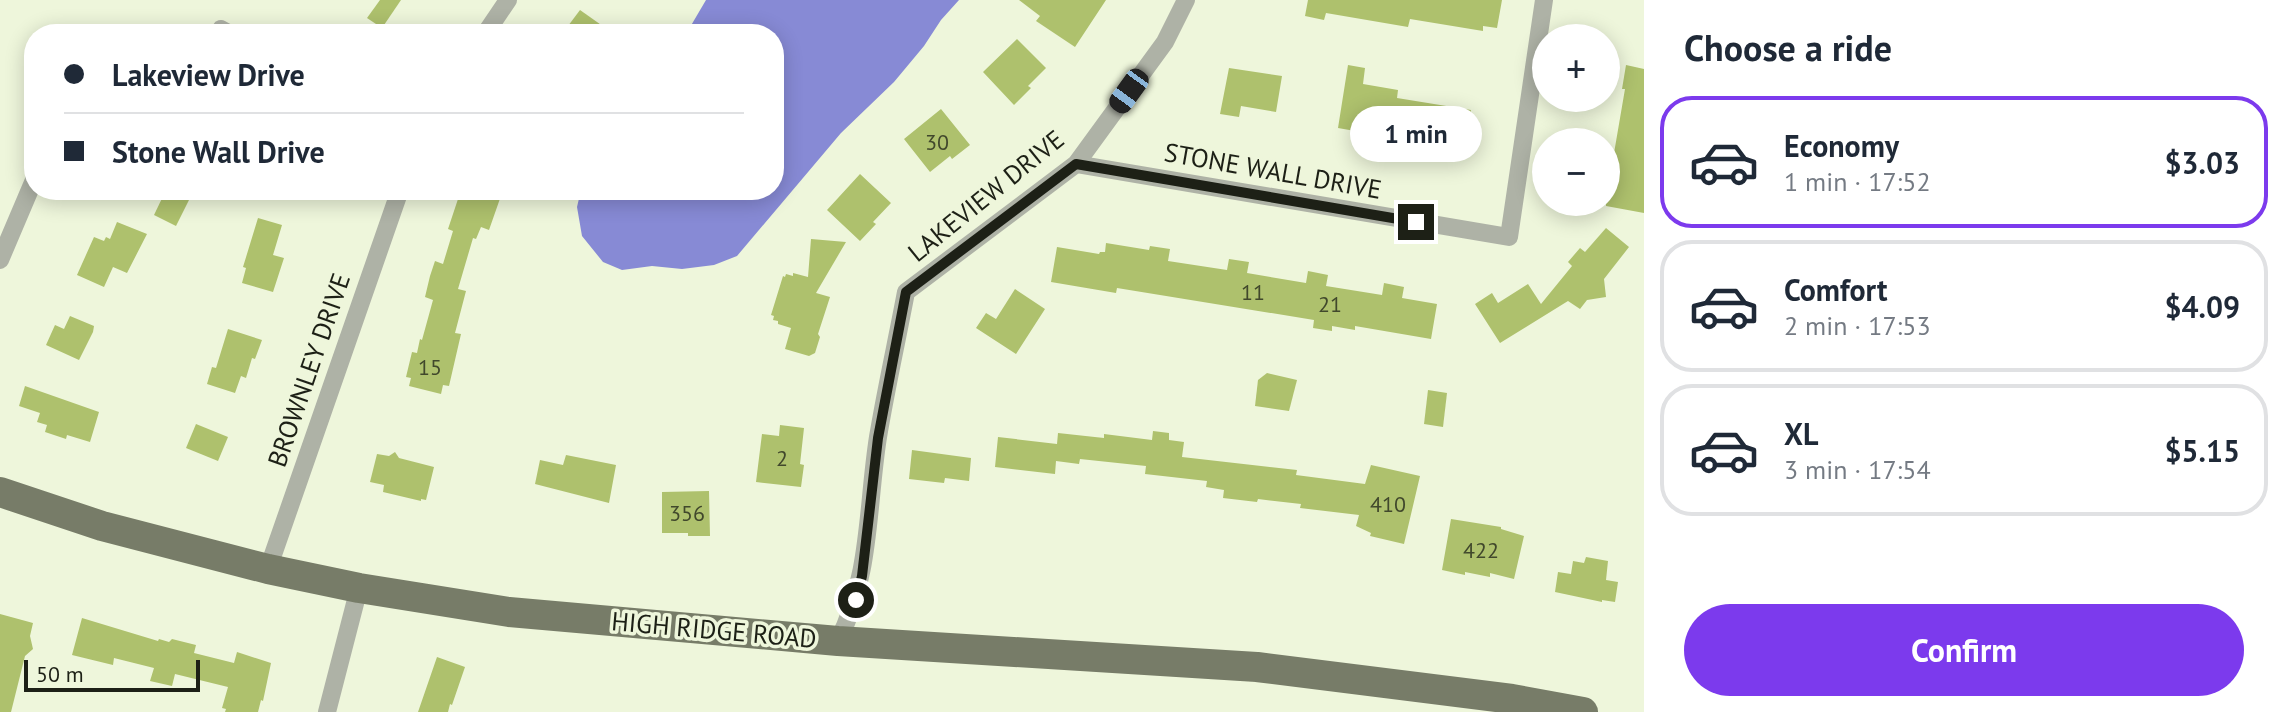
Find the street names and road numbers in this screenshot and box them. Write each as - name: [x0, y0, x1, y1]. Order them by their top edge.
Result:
- street label: LAKEVIEW DRIVE: [901, 123, 1070, 269]
- street label: STONE WALL DRIVE: [1162, 135, 1384, 206]
- street label: BROWNLEY DRIVE: [260, 269, 357, 471]
- street label: HIGH RIDGE ROAD: [610, 604, 818, 655]

